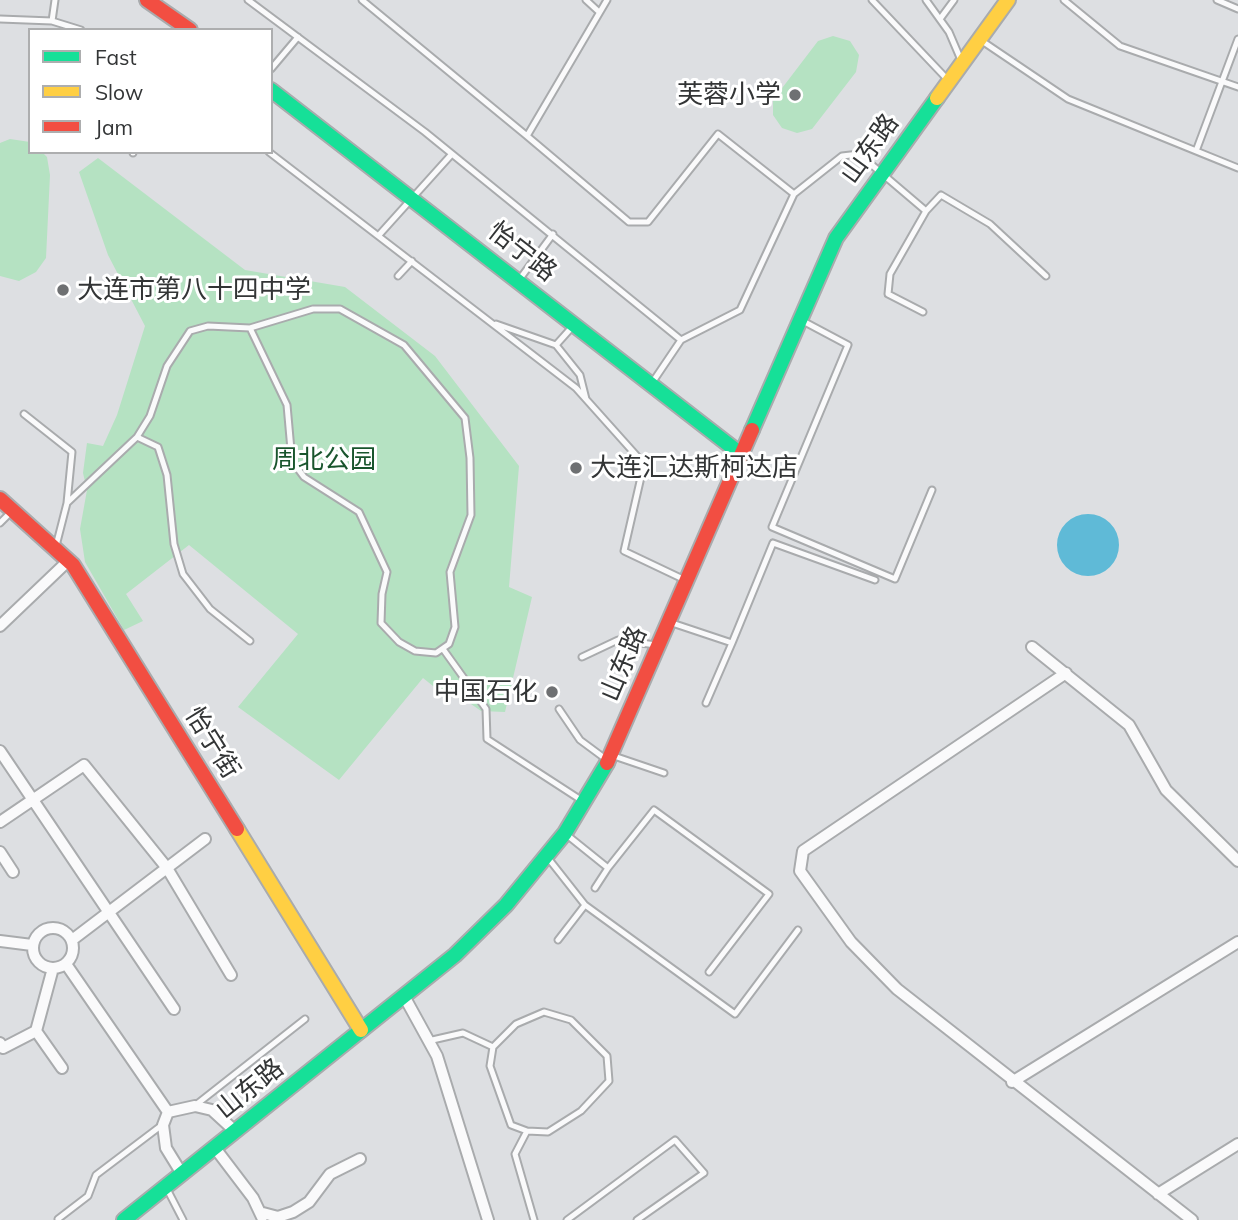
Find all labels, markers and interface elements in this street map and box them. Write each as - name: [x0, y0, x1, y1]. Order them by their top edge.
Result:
- legend: [28, 28, 273, 154]
- text: Fast: [95, 44, 137, 70]
- text: Slow: [95, 79, 143, 105]
- place label: 芙蓉小学: [677, 79, 781, 111]
- marker: 芙蓉小学: [787, 87, 803, 103]
- street label: 山东路: [834, 108, 906, 190]
- text: Jam: [95, 114, 133, 140]
- street label: 怡宁路: [482, 216, 562, 288]
- place label: 大连市第八十四中学: [77, 274, 311, 306]
- marker: 大连市第八十四中学: [55, 282, 71, 298]
- park label: 周北公园: [272, 444, 376, 476]
- place label: 大连汇达斯柯达店: [590, 452, 798, 484]
- marker: 大连汇达斯柯达店: [568, 460, 584, 476]
- street label: 山东路: [594, 622, 654, 706]
- place label: 中国石化: [434, 676, 538, 708]
- marker: 中国石化: [544, 684, 560, 700]
- street label: 怡宁街: [178, 702, 246, 784]
- street label: 山东路: [210, 1052, 290, 1126]

